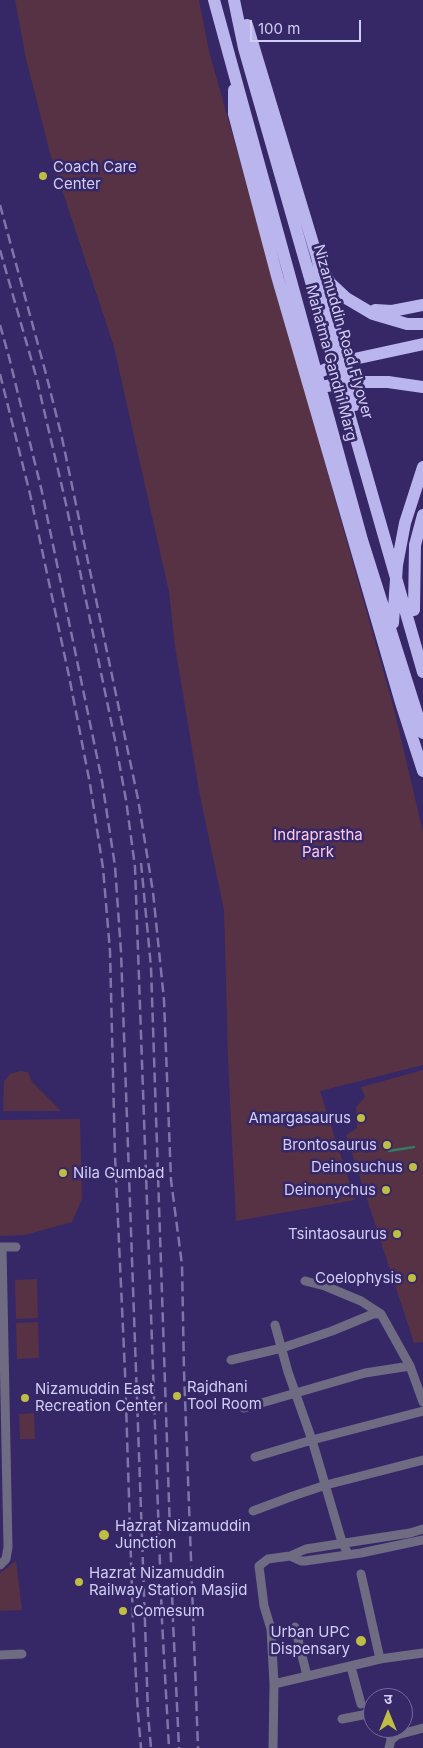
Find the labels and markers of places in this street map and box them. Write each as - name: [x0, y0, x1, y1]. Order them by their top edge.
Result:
- place label: Coach Care Center: [53, 158, 137, 193]
- marker: Coach Care Center: [37, 170, 49, 182]
- place label: Amargasaurus: [248, 1109, 351, 1127]
- marker: Amargasaurus: [355, 1112, 367, 1124]
- place label: Brontosaurus: [283, 1136, 377, 1154]
- marker: Brontosaurus: [381, 1139, 393, 1151]
- place label: Deinosuchus: [311, 1158, 403, 1176]
- marker: Deinosuchus: [407, 1161, 419, 1173]
- place label: Nila Gumbad: [73, 1164, 164, 1182]
- marker: Nila Gumbad: [57, 1167, 69, 1179]
- place label: Deinonychus: [284, 1181, 376, 1199]
- marker: Deinonychus: [380, 1184, 392, 1196]
- place label: Tsintaosaurus: [288, 1225, 387, 1243]
- marker: Tsintaosaurus: [391, 1228, 403, 1240]
- place label: Coelophysis: [315, 1269, 402, 1287]
- marker: Coelophysis: [406, 1272, 418, 1284]
- place label: Rajdhani Tool Room: [187, 1378, 262, 1413]
- place label: Nizamuddin East Recreation Center: [35, 1380, 163, 1415]
- marker: Rajdhani Tool Room: [171, 1390, 183, 1402]
- marker: Nizamuddin East Recreation Center: [19, 1392, 31, 1404]
- place label: Hazrat Nizamuddin Junction: [115, 1517, 251, 1552]
- marker: Hazrat Nizamuddin Junction: [97, 1528, 111, 1542]
- place label: Hazrat Nizamuddin Railway Station Masjid: [89, 1564, 247, 1599]
- marker: Hazrat Nizamuddin Railway Station Masjid: [73, 1576, 85, 1588]
- place label: Comesum: [133, 1602, 205, 1620]
- marker: Comesum: [117, 1605, 129, 1617]
- place label: Urban UPC Dispensary: [270, 1623, 350, 1658]
- marker: Urban UPC Dispensary: [354, 1634, 368, 1648]

